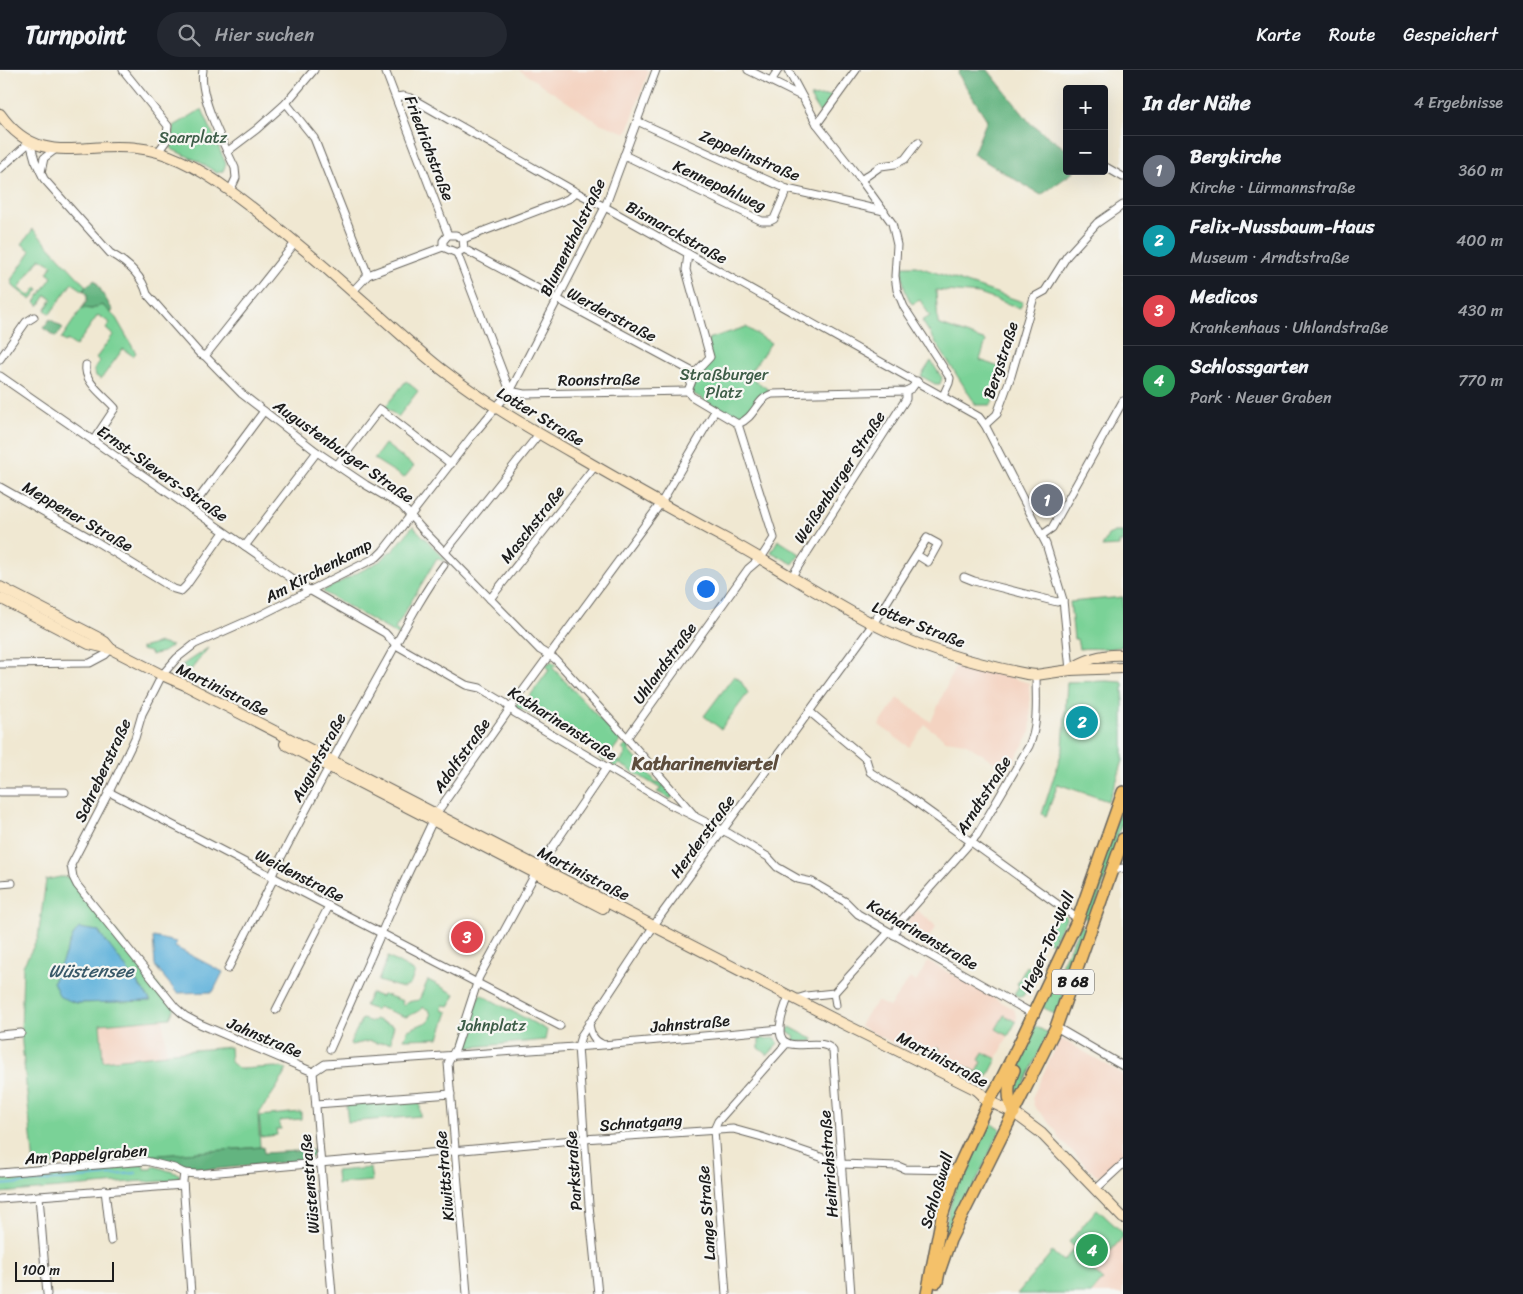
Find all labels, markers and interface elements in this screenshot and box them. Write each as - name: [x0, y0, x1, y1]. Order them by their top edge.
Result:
- search box: [157, 12, 507, 57]
- text: Turnpoint: [25, 14, 127, 56]
- text: Hier suchen: [215, 18, 314, 51]
- text: Karte: [1256, 19, 1301, 51]
- text: Route: [1329, 19, 1375, 51]
- text: Gespeichert: [1403, 19, 1498, 51]
- icon: search: [175, 21, 203, 49]
- text: In der Nähe: [1143, 84, 1251, 122]
- map controls: [1063, 85, 1108, 175]
- button: +: [1063, 85, 1108, 130]
- text: 4 Ergebnisse: [1414, 88, 1503, 117]
- street label: Friedrichstraße: [396, 91, 463, 205]
- street label: Zeppelinstraße: [695, 121, 805, 190]
- park label: Saarplatz: [159, 123, 228, 152]
- button: −: [1063, 130, 1108, 175]
- text: Bergkirche: [1190, 140, 1281, 173]
- street label: Kennepohlweg: [668, 151, 771, 220]
- text: 1: [1156, 156, 1162, 185]
- text: 360 m: [1459, 156, 1503, 185]
- street label: Blumenthalstraße: [531, 173, 614, 301]
- text: Kirche · Lürmannstraße: [1190, 173, 1355, 202]
- street label: Bismarckstraße: [620, 192, 733, 272]
- text: Felix-Nussbaum-Haus: [1190, 210, 1375, 243]
- text: 2: [1154, 226, 1164, 255]
- text: 400 m: [1456, 226, 1503, 255]
- text: Museum · Arndtstraße: [1190, 243, 1349, 272]
- street label: Werderstraße: [561, 279, 662, 350]
- text: Medicos: [1190, 280, 1257, 313]
- text: 3: [1155, 296, 1163, 325]
- text: 430 m: [1458, 296, 1503, 325]
- text: Krankenhaus · Uhlandstraße: [1190, 313, 1388, 342]
- street label: Bergstraße: [974, 317, 1027, 403]
- text: Schlossgarten: [1190, 350, 1309, 383]
- park label: Straßburger Platz: [680, 360, 770, 407]
- street label: Roonstraße: [558, 364, 640, 395]
- text: 4: [1154, 366, 1164, 395]
- text: 770 m: [1458, 366, 1503, 395]
- street label: Lotter Straße: [491, 379, 590, 454]
- text: Park · Neuer Graben: [1190, 383, 1332, 412]
- street label: Augustenburger Straße: [266, 391, 420, 511]
- street label: Weißenburger Straße: [785, 405, 893, 550]
- street label: Ernst-Sievers-Straße: [91, 417, 235, 530]
- street label: Meppener Straße: [17, 473, 139, 560]
- street label: Maschstraße: [492, 479, 572, 570]
- pin: 1: [1031, 481, 1063, 519]
- street label: Am Kirchenkamp: [258, 530, 378, 611]
- your location: [693, 576, 719, 602]
- street label: Lotter Straße: [868, 593, 970, 656]
- street label: Uhlandstraße: [625, 616, 704, 711]
- street label: Martinistraße: [171, 654, 274, 724]
- street label: Katharinenstraße: [502, 678, 623, 769]
- pin: 2: [1066, 703, 1098, 741]
- street label: Auguststraße: [282, 707, 354, 808]
- street label: Adolfstraße: [424, 711, 498, 800]
- street label: Schreberstraße: [66, 713, 139, 827]
- district label: Katharinenviertel: [631, 747, 779, 780]
- street label: Arndtstraße: [947, 750, 1019, 841]
- street label: Herderstraße: [662, 788, 743, 884]
- street label: Martinistraße: [532, 838, 635, 909]
- street label: Weidenstraße: [250, 840, 350, 910]
- street label: Heger-Tor-Wall: [1012, 886, 1083, 998]
- street label: Katharinenstraße: [862, 891, 984, 978]
- pin: 3: [451, 918, 483, 956]
- water label: Wüstensee: [49, 955, 136, 987]
- road number: B 68: [1052, 970, 1094, 994]
- street label: Jahnstraße: [648, 1006, 731, 1041]
- street label: Jahnstraße: [222, 1008, 307, 1066]
- park label: Jahnplatz: [457, 1011, 526, 1040]
- street label: Martinistraße: [892, 1023, 994, 1096]
- street label: Schnatgang: [599, 1105, 683, 1140]
- street label: Heinrichstraße: [810, 1109, 847, 1219]
- street label: Kiwittstraße: [426, 1130, 463, 1222]
- street label: Parkstraße: [556, 1130, 591, 1212]
- street label: Wüstenstraße: [291, 1133, 328, 1235]
- street label: Am Pappelgraben: [23, 1136, 149, 1173]
- street label: Schloßwall: [911, 1148, 962, 1232]
- street label: Lange Straße: [689, 1165, 724, 1261]
- pin: 4: [1076, 1231, 1108, 1269]
- text: 100 m: [22, 1258, 60, 1283]
- scale bar: [15, 1259, 114, 1282]

